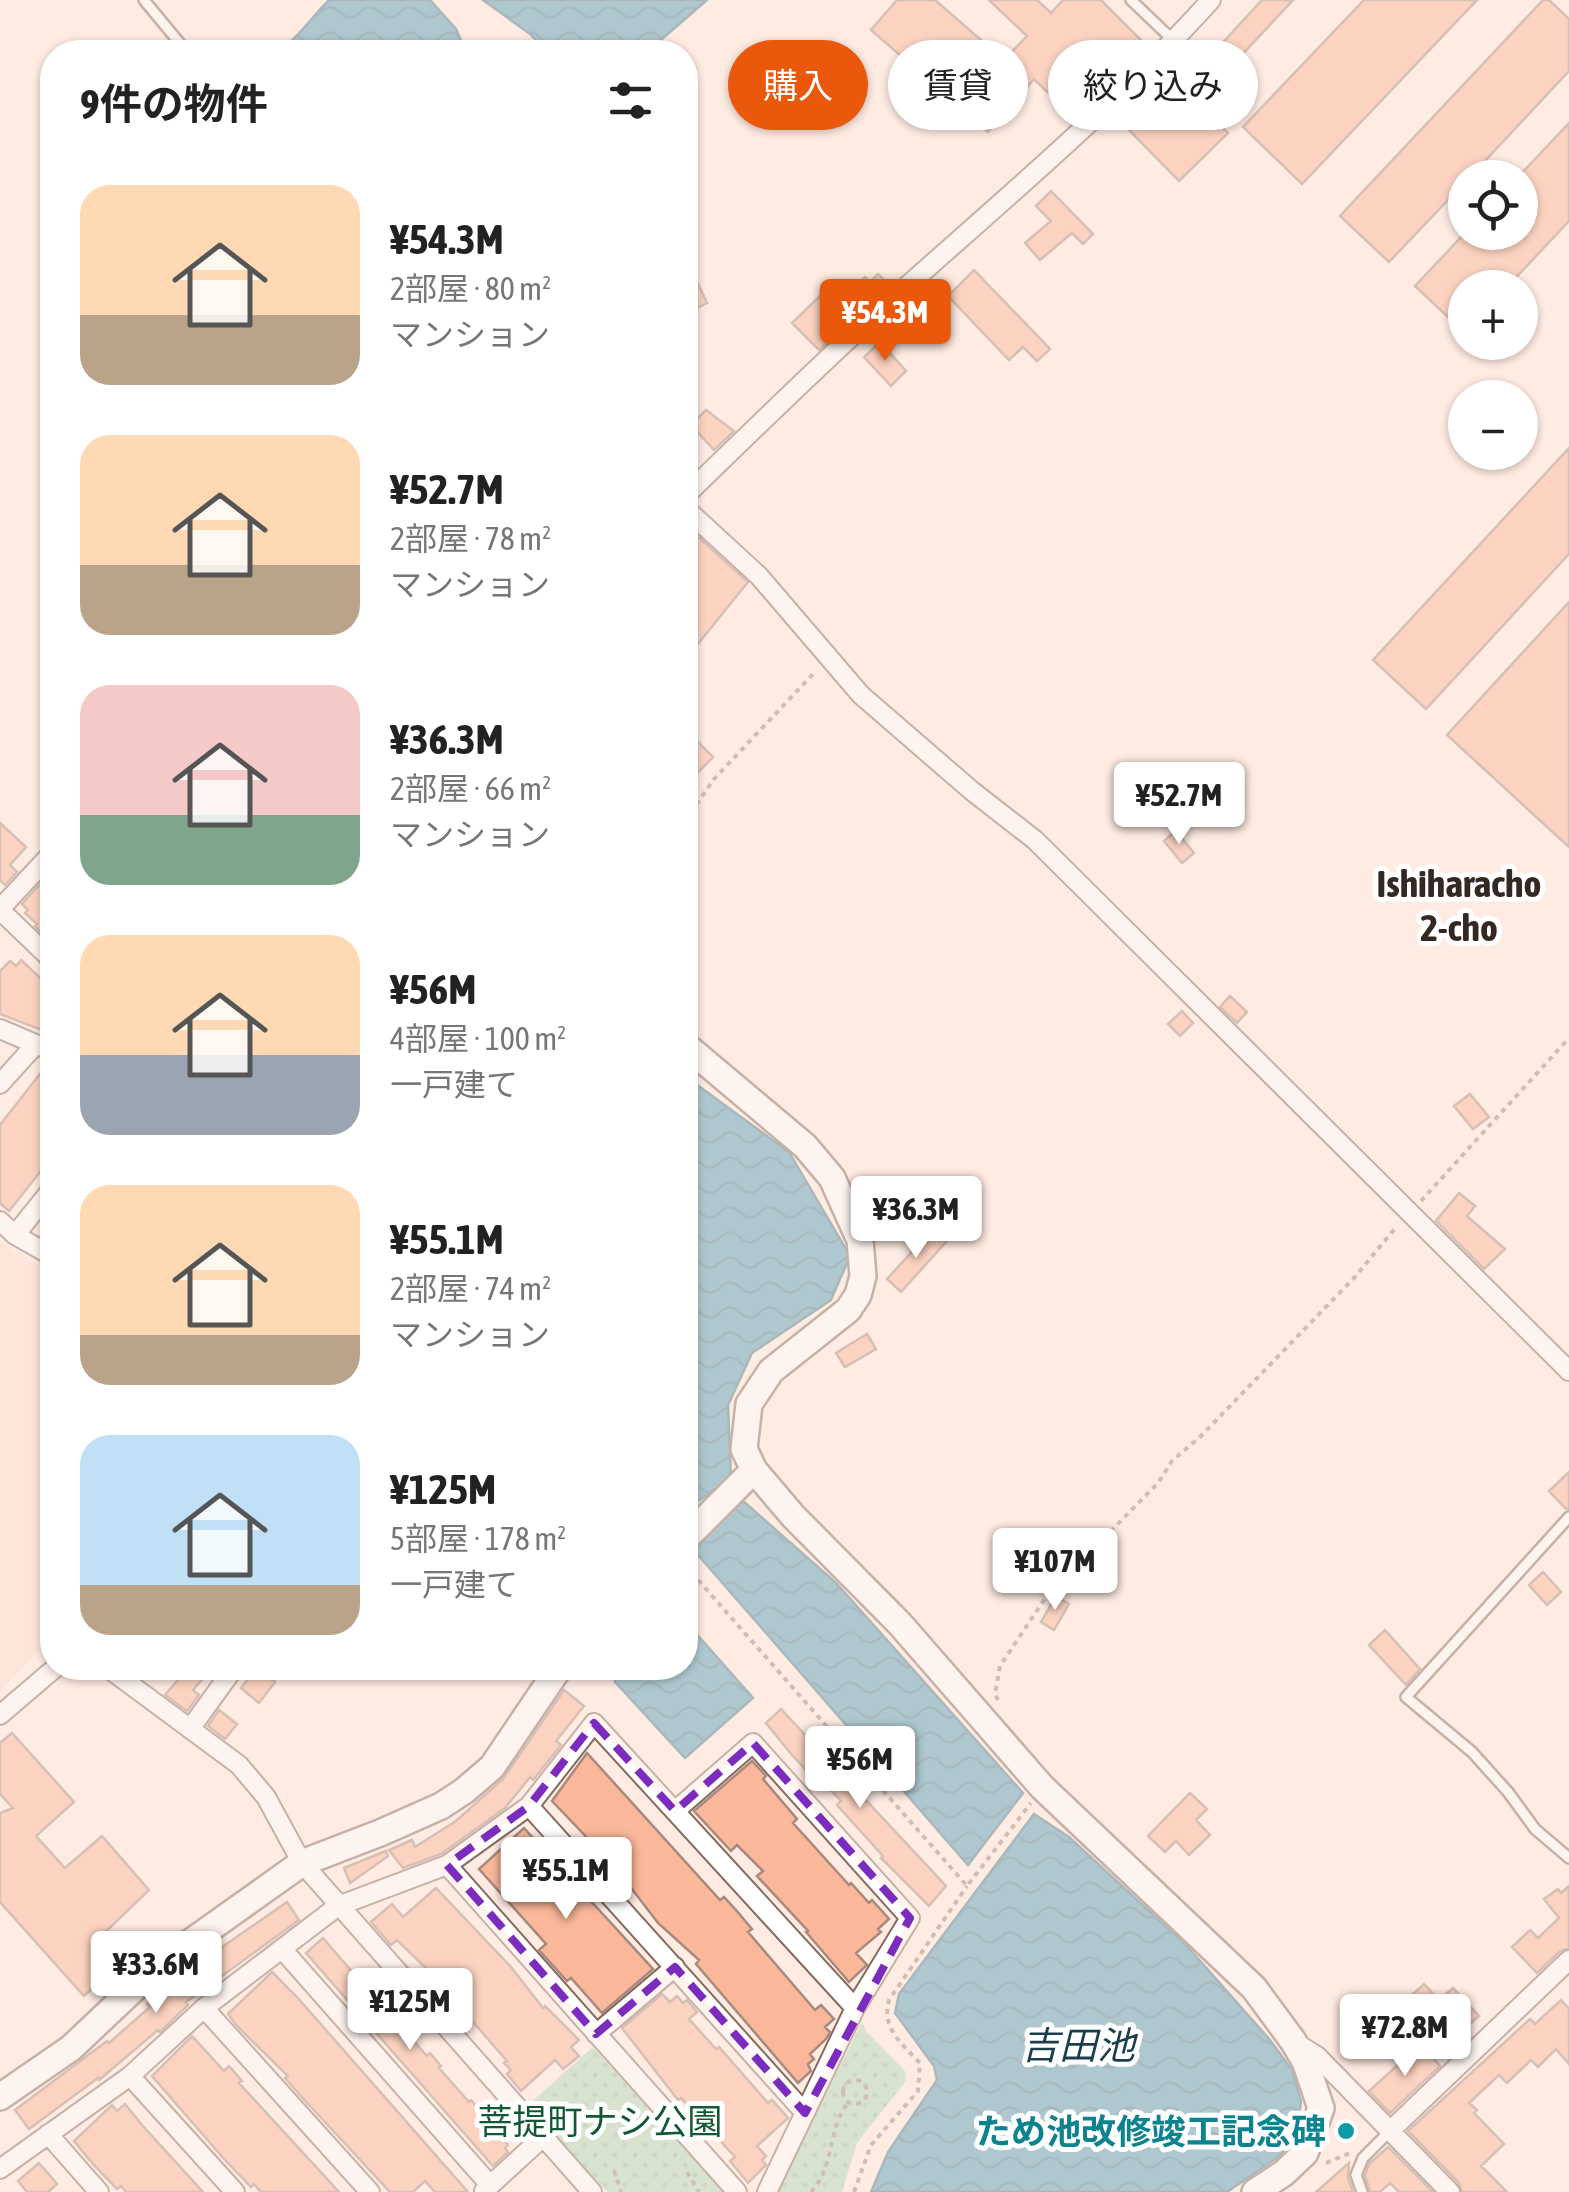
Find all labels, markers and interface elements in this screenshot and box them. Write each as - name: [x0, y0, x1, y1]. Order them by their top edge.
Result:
- chip: 購入: [728, 40, 868, 130]
- chip: 賃貸: [888, 40, 1028, 130]
- chip: 絞り込み: [1048, 40, 1258, 130]
- icon: filters: [603, 73, 658, 128]
- text: 9件の物件: [80, 80, 268, 128]
- map controls: [1448, 160, 1538, 470]
- button: locate: [1448, 160, 1538, 250]
- text: ¥54.3M: [390, 215, 504, 263]
- icon: home: [160, 225, 280, 345]
- text: 2部屋 · 80 m²: [390, 270, 551, 307]
- button: +: [1448, 270, 1538, 360]
- pin: ¥54.3M: [804, 279, 966, 364]
- text: ¥54.3M: [842, 293, 928, 330]
- text: マンション: [390, 316, 550, 353]
- button: −: [1448, 380, 1538, 470]
- text: ¥52.7M: [390, 465, 504, 513]
- icon: home: [160, 475, 280, 595]
- text: 2部屋 · 78 m²: [390, 520, 551, 557]
- text: マンション: [390, 566, 550, 603]
- text: ¥36.3M: [390, 715, 504, 763]
- icon: home: [160, 725, 280, 845]
- pin: ¥52.7M: [1098, 762, 1260, 847]
- text: 2部屋 · 66 m²: [390, 770, 551, 807]
- text: ¥52.7M: [1136, 776, 1222, 813]
- text: マンション: [390, 816, 550, 853]
- district label: Ishiharacho 2-cho: [1377, 862, 1541, 949]
- text: ¥56M: [390, 965, 476, 1013]
- icon: home: [160, 975, 280, 1095]
- text: 4部屋 · 100 m²: [390, 1020, 566, 1057]
- text: 一戸建て: [390, 1066, 518, 1103]
- pin: ¥36.3M: [835, 1176, 997, 1261]
- text: ¥36.3M: [873, 1190, 959, 1227]
- text: ¥55.1M: [390, 1215, 504, 1263]
- icon: home: [160, 1225, 280, 1345]
- text: 2部屋 · 74 m²: [390, 1270, 551, 1307]
- text: マンション: [390, 1316, 550, 1353]
- text: ¥125M: [390, 1465, 496, 1513]
- icon: home: [160, 1475, 280, 1595]
- text: 5部屋 · 178 m²: [390, 1520, 566, 1557]
- pin: ¥107M: [985, 1528, 1125, 1613]
- text: ¥107M: [1015, 1542, 1095, 1579]
- text: 一戸建て: [390, 1566, 518, 1603]
- pin: ¥56M: [801, 1726, 919, 1811]
- text: ¥56M: [827, 1740, 893, 1777]
- pin: ¥55.1M: [485, 1837, 647, 1922]
- text: ¥55.1M: [523, 1851, 609, 1888]
- pin: ¥33.6M: [75, 1931, 237, 2016]
- text: ¥33.6M: [113, 1945, 199, 1982]
- pin: ¥125M: [340, 1968, 480, 2053]
- text: ¥125M: [370, 1982, 450, 2019]
- pin: ¥72.8M: [1324, 1994, 1486, 2079]
- text: ¥72.8M: [1362, 2008, 1448, 2045]
- water label: 吉田池: [1021, 2024, 1139, 2067]
- park label: 菩提町ナシ公園: [477, 2101, 723, 2141]
- place label: ため池改修竣工記念碑: [976, 2111, 1326, 2151]
- marker: ため池改修竣工記念碑: [1335, 2120, 1357, 2142]

